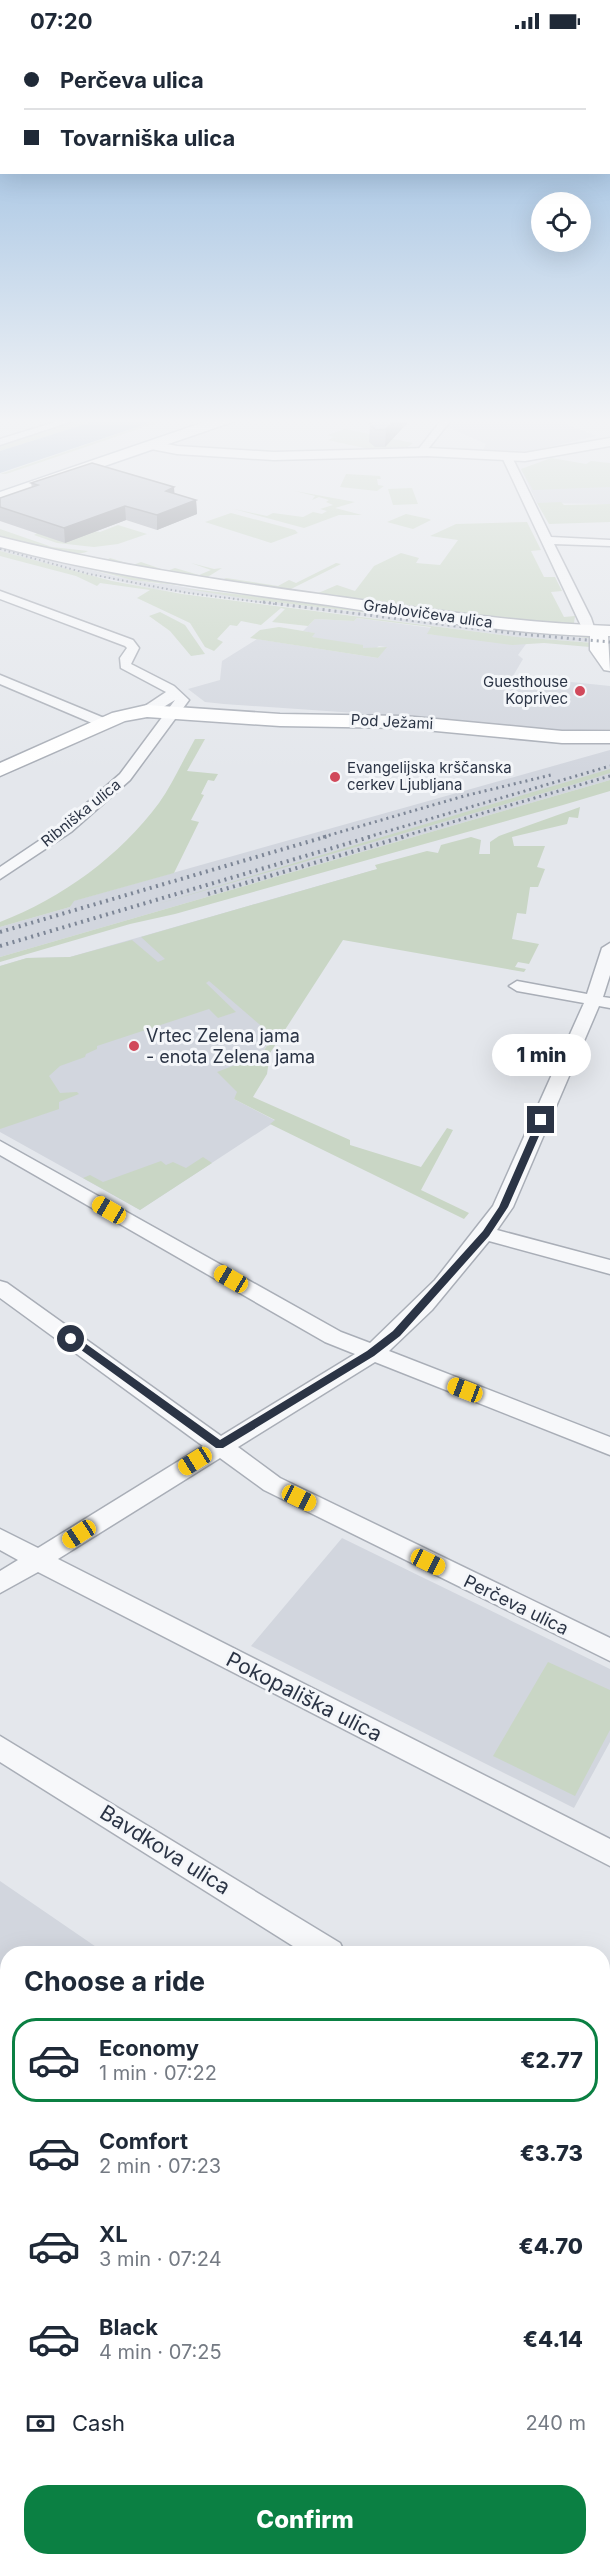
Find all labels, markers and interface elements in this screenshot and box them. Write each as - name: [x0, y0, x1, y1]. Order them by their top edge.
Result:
- text: 07:20: [30, 8, 93, 34]
- text: Perčeva ulica: [60, 67, 204, 93]
- text: Tovarniška ulica: [60, 125, 235, 151]
- map controls: [531, 192, 591, 252]
- button: locate: [531, 192, 591, 252]
- street label: Grablovičeva ulica: [362, 595, 494, 632]
- place label: Guesthouse Koprivec: [483, 672, 568, 708]
- marker: Guesthouse Koprivec: [573, 684, 587, 698]
- street label: Pod Ježami: [350, 710, 434, 733]
- place label: Evangelijska krščanska cerkev Ljubljana: [347, 758, 512, 794]
- marker: Evangelijska krščanska cerkev Ljubljana: [328, 770, 342, 784]
- street label: Ribniška ulica: [37, 775, 124, 851]
- place label: Vrtec Zelena jama - enota Zelena jama: [146, 1025, 315, 1067]
- callout: 1 min: [492, 1033, 590, 1075]
- marker: Vrtec Zelena jama - enota Zelena jama: [127, 1039, 141, 1053]
- text: 1 min: [516, 1043, 567, 1067]
- route end: [527, 1106, 554, 1133]
- car: [89, 1193, 129, 1227]
- car: [211, 1262, 251, 1296]
- route start: [57, 1325, 84, 1352]
- car: [445, 1375, 485, 1405]
- car: [175, 1444, 215, 1478]
- car: [279, 1482, 319, 1514]
- car: [59, 1517, 99, 1551]
- car: [408, 1546, 448, 1578]
- street label: Perčeva ulica: [460, 1570, 572, 1639]
- street label: Pokopališka ulica: [222, 1646, 386, 1747]
- street label: Bavdkova ulica: [96, 1800, 235, 1900]
- text: Choose a ride: [24, 1965, 205, 1998]
- icon: car: [27, 2033, 81, 2087]
- text: Economy: [99, 2035, 199, 2061]
- text: €2.77: [520, 2047, 583, 2073]
- text: 1 min · 07:22: [99, 2061, 217, 2085]
- icon: car: [27, 2126, 81, 2180]
- text: Comfort: [99, 2128, 188, 2154]
- text: €3.73: [520, 2140, 583, 2166]
- text: 2 min · 07:23: [99, 2154, 221, 2178]
- icon: car: [27, 2219, 81, 2273]
- text: XL: [99, 2221, 128, 2247]
- text: €4.70: [518, 2233, 583, 2259]
- text: 3 min · 07:24: [99, 2247, 222, 2271]
- icon: car: [27, 2312, 81, 2366]
- text: Black: [99, 2314, 158, 2340]
- text: €4.14: [523, 2326, 583, 2352]
- text: 4 min · 07:25: [99, 2340, 222, 2364]
- icon: cash: [24, 2407, 57, 2440]
- text: Cash: [72, 2410, 125, 2436]
- text: 240 m: [525, 2411, 586, 2435]
- button: Confirm: [24, 2485, 586, 2554]

